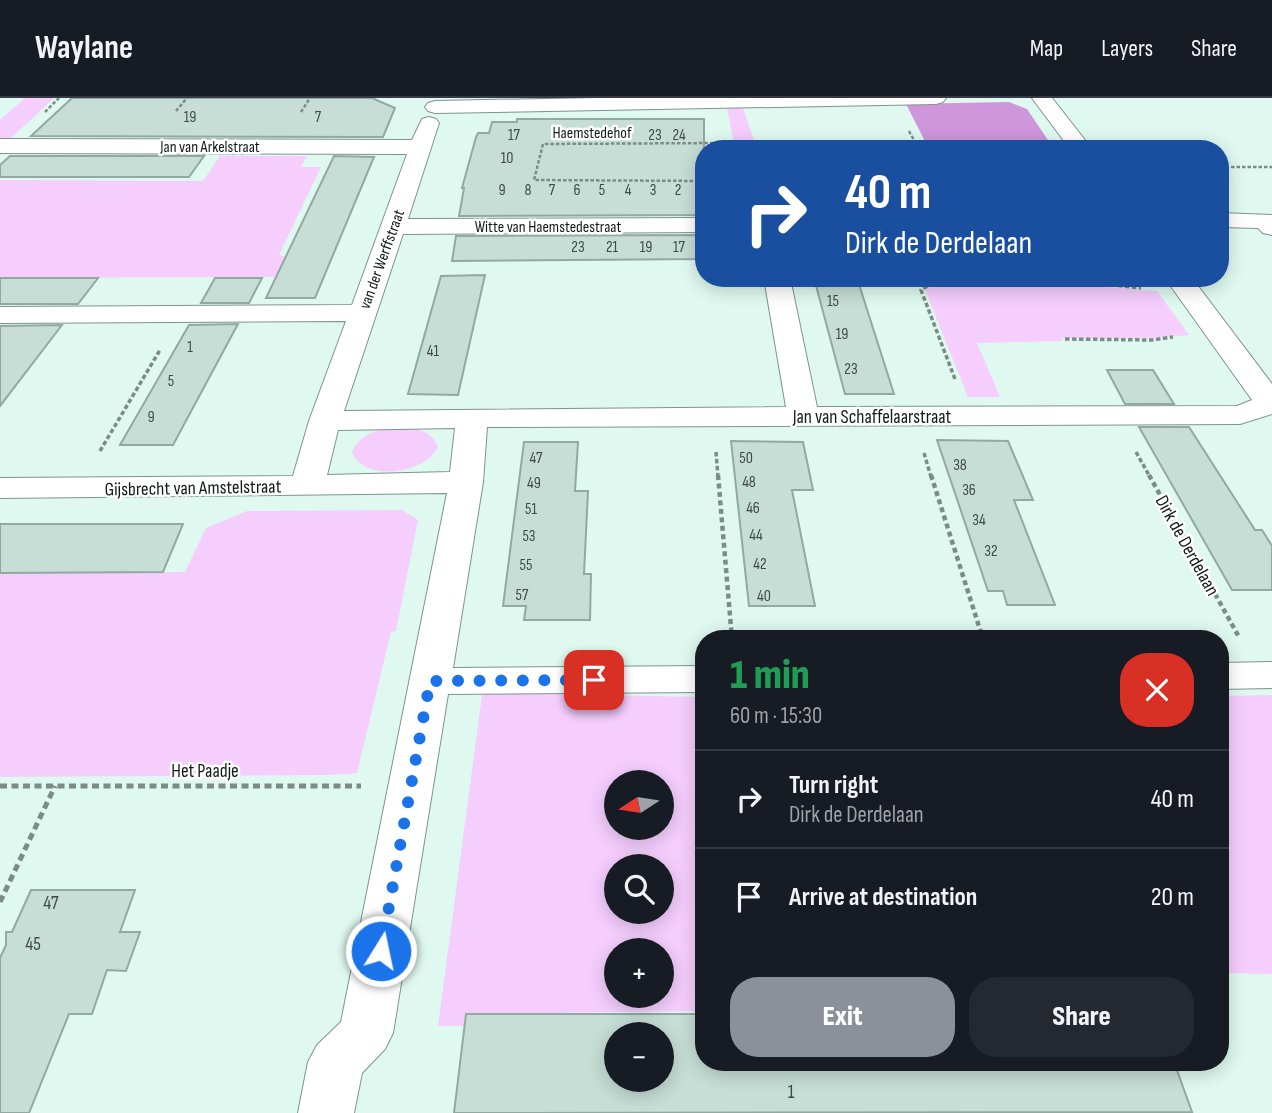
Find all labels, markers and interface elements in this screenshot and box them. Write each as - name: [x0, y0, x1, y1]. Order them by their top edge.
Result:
- text: Waylane: [35, 28, 133, 68]
- text: Map: [1030, 34, 1063, 63]
- text: Layers: [1101, 34, 1153, 63]
- text: Share: [1191, 34, 1237, 63]
- house number: 19: [184, 108, 196, 127]
- house number: 7: [315, 108, 322, 127]
- street label: Haemstedehof: [552, 124, 632, 143]
- house number: 17: [508, 126, 521, 145]
- house number: 23: [648, 126, 662, 145]
- house number: 24: [672, 126, 686, 145]
- street label: Jan van Arkelstraat: [159, 138, 260, 157]
- house number: 10: [501, 149, 513, 168]
- text: 40 m: [845, 164, 931, 223]
- icon: right: [730, 168, 821, 259]
- house number: 9: [498, 181, 506, 200]
- house number: 8: [524, 181, 532, 200]
- house number: 7: [549, 181, 556, 200]
- house number: 6: [573, 181, 581, 200]
- house number: 5: [599, 181, 605, 200]
- house number: 4: [625, 181, 632, 200]
- house number: 3: [650, 181, 656, 200]
- house number: 2: [675, 181, 681, 200]
- street label: van der Werffstraat: [356, 207, 409, 312]
- street label: Witte van Haemstedestraat: [475, 218, 621, 237]
- text: Dirk de Derdelaan: [845, 224, 1032, 263]
- house number: 23: [571, 238, 585, 257]
- house number: 21: [606, 238, 619, 257]
- house number: 19: [640, 238, 652, 257]
- house number: 17: [673, 238, 686, 257]
- house number: 15: [827, 292, 839, 311]
- house number: 19: [836, 325, 848, 344]
- house number: 1: [187, 338, 193, 357]
- house number: 41: [427, 342, 440, 361]
- house number: 23: [844, 360, 858, 379]
- house number: 5: [168, 372, 174, 391]
- street label: Jan van Schaffelaarstraat: [792, 406, 952, 429]
- house number: 9: [147, 408, 155, 427]
- house number: 47: [530, 449, 543, 468]
- house number: 50: [739, 449, 753, 468]
- house number: 38: [953, 456, 967, 475]
- house number: 48: [742, 473, 756, 492]
- house number: 49: [527, 474, 541, 493]
- street label: Gijsbrecht van Amstelstraat: [104, 475, 282, 502]
- house number: 36: [962, 481, 976, 500]
- street label: Dirk de Derdelaan: [1150, 492, 1224, 600]
- house number: 46: [746, 499, 760, 518]
- house number: 51: [525, 500, 537, 519]
- house number: 34: [972, 511, 986, 530]
- house number: 44: [749, 526, 763, 545]
- house number: 53: [522, 527, 536, 546]
- house number: 32: [984, 542, 998, 561]
- house number: 42: [753, 555, 767, 574]
- house number: 55: [520, 556, 532, 575]
- house number: 57: [516, 586, 529, 605]
- house number: 40: [757, 587, 771, 606]
- pin: [564, 650, 624, 710]
- text: 1 min: [730, 650, 810, 701]
- button: close: [1120, 653, 1194, 727]
- icon: arrive: [575, 661, 613, 699]
- text: 60 m · 15:30: [730, 702, 822, 730]
- street label: Het Paadje: [171, 760, 239, 783]
- north arrow: [604, 770, 674, 840]
- map controls: [604, 770, 674, 1092]
- text: Turn right: [789, 770, 878, 801]
- icon: right: [730, 780, 768, 818]
- text: 40 m: [1151, 784, 1194, 815]
- text: Dirk de Derdelaan: [789, 801, 924, 829]
- button: search: [604, 854, 674, 924]
- icon: arrive: [730, 878, 768, 916]
- text: Arrive at destination: [789, 882, 977, 913]
- text: 20 m: [1151, 882, 1194, 913]
- house number: 47: [43, 892, 59, 915]
- position arrow: [344, 914, 418, 988]
- house number: 45: [25, 933, 41, 956]
- button: +: [604, 938, 674, 1008]
- button: Exit: [730, 977, 955, 1057]
- button: Share: [969, 977, 1194, 1057]
- button: −: [604, 1022, 674, 1092]
- house number: 1: [788, 1081, 795, 1104]

